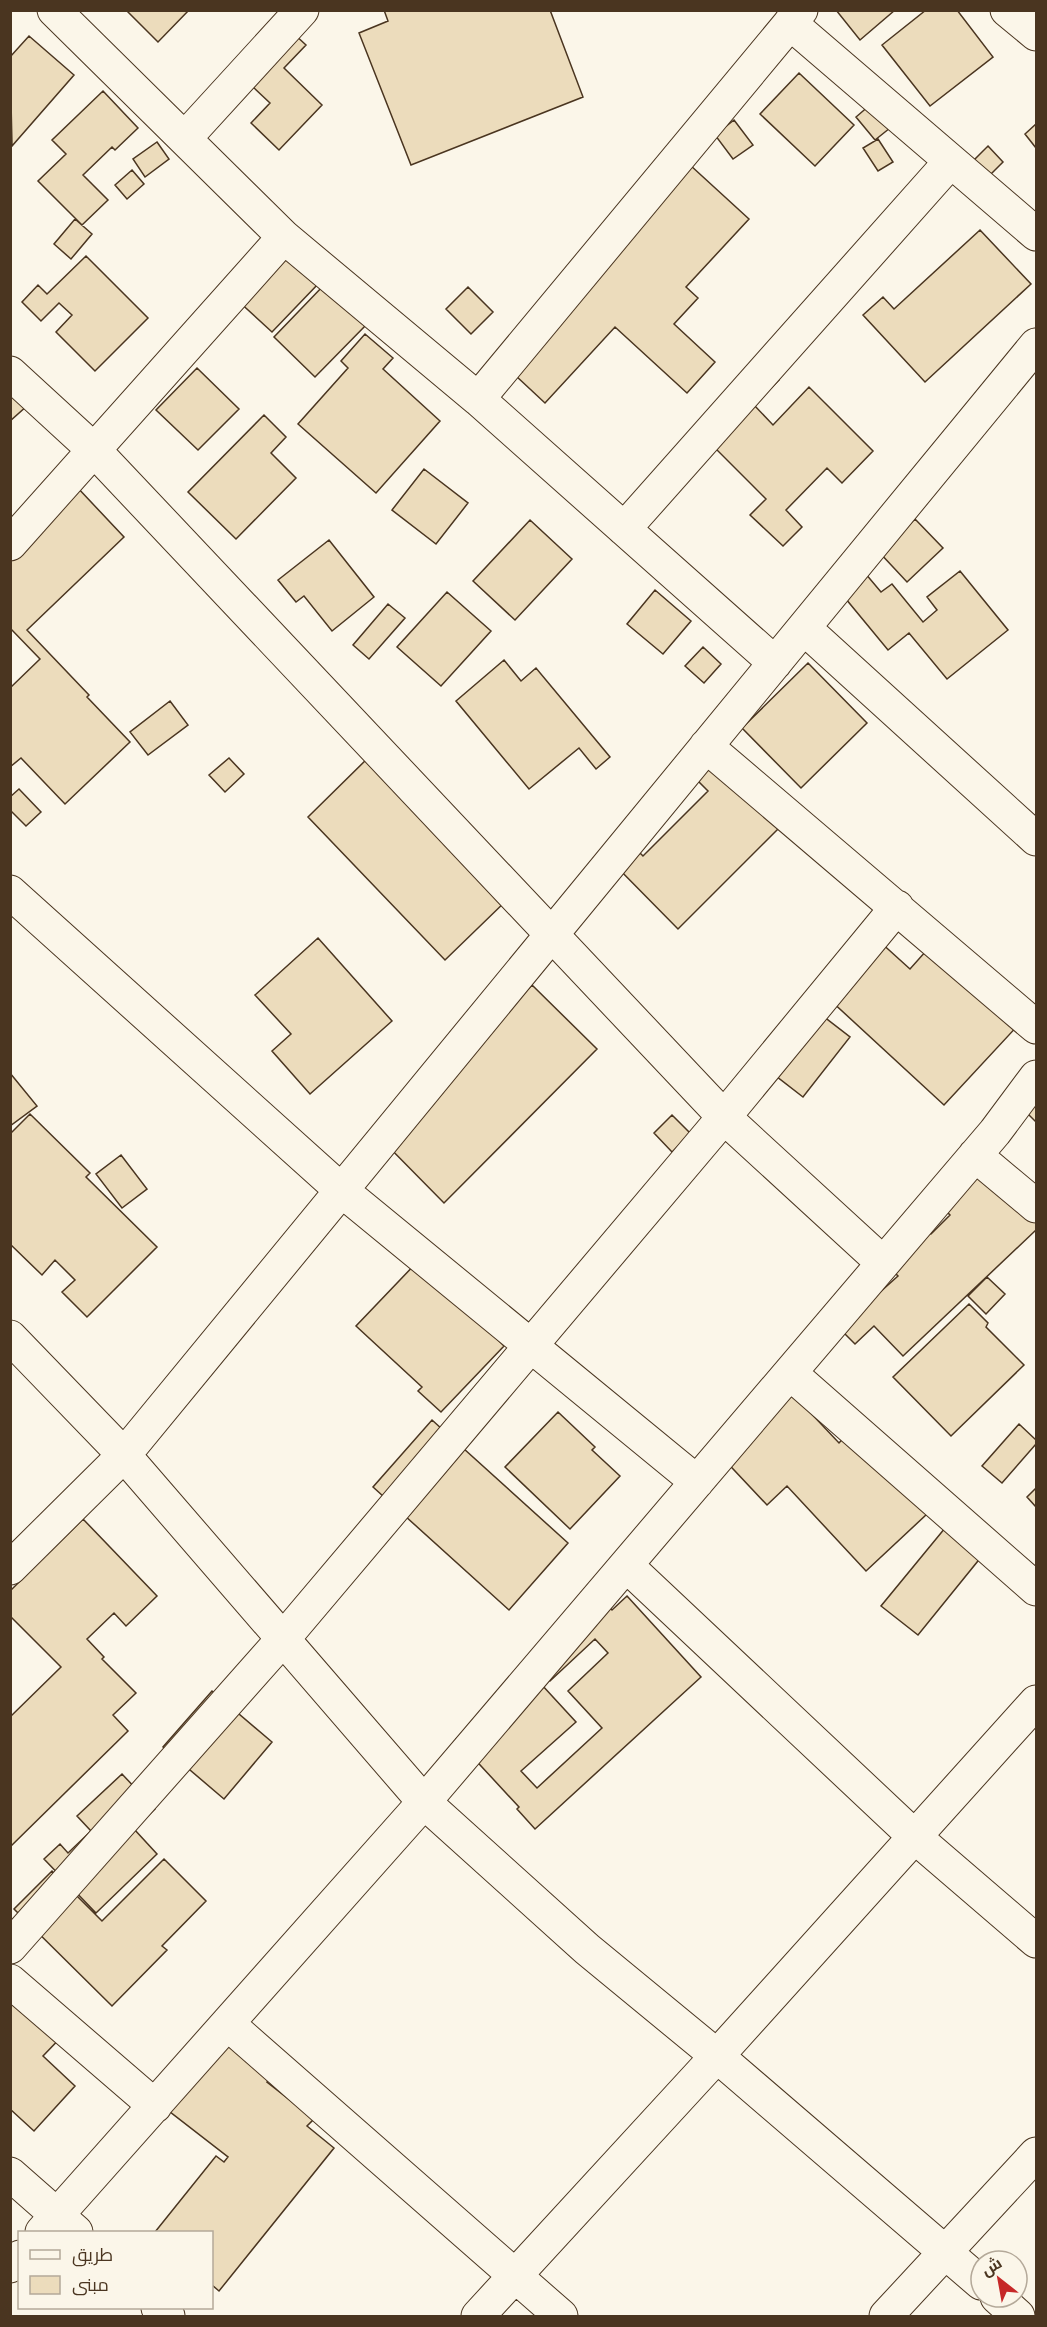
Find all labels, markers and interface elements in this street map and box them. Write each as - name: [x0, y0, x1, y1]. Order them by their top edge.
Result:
- legend: [18, 2231, 213, 2309]
- text: طريق: [72, 2240, 113, 2267]
- north arrow: [969, 2249, 1029, 2309]
- text: ش: [976, 2250, 1006, 2281]
- text: مبنى: [72, 2270, 109, 2297]

